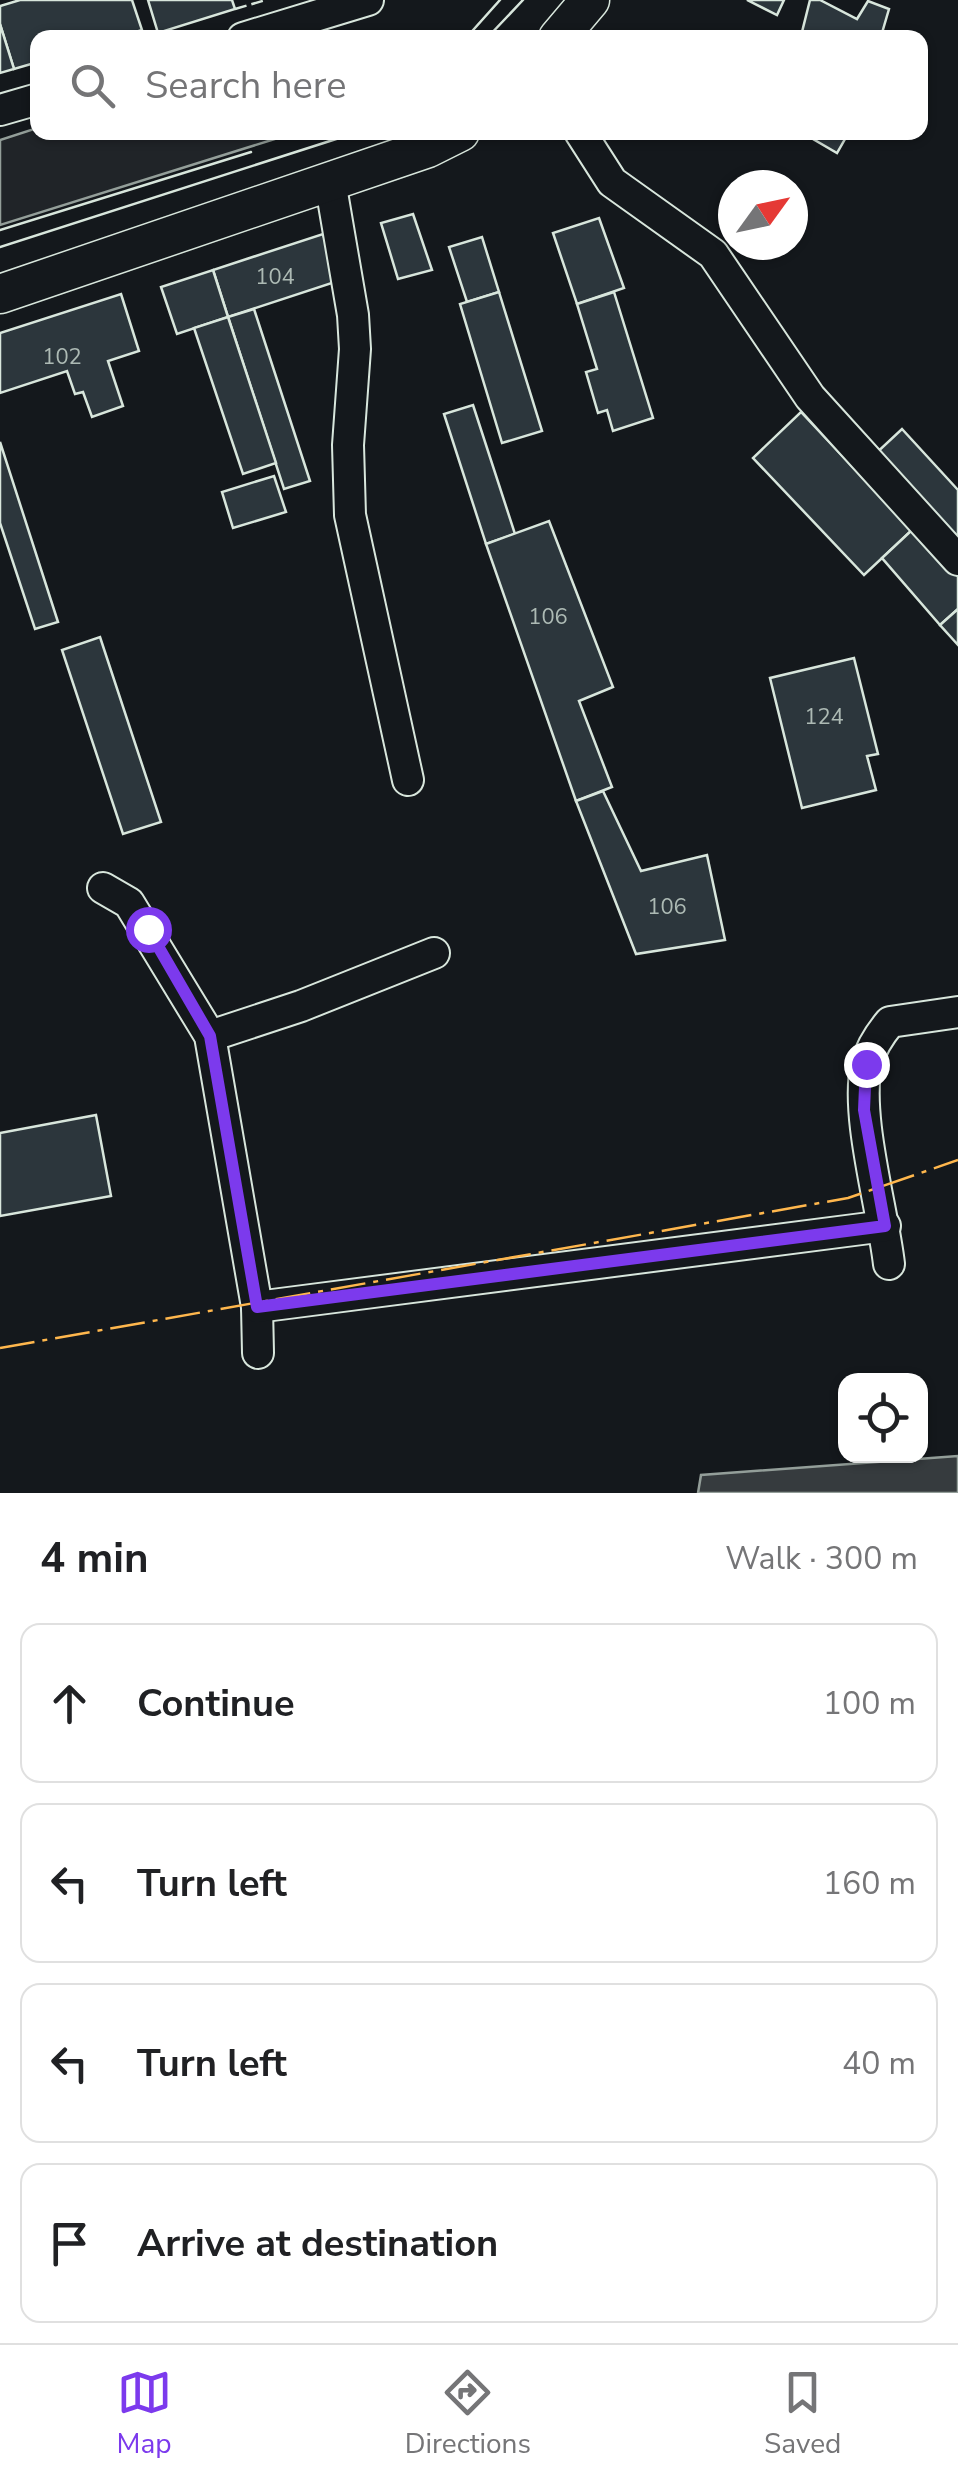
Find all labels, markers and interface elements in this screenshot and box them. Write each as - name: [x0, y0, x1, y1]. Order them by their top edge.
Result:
- search box: [30, 30, 928, 140]
- icon: search: [65, 58, 120, 113]
- text: Search here: [145, 60, 346, 111]
- north arrow: [718, 170, 808, 260]
- house number: 104: [255, 262, 295, 292]
- house number: 102: [42, 342, 82, 372]
- house number: 106: [528, 602, 568, 632]
- house number: 124: [804, 702, 844, 732]
- house number: 106: [647, 892, 687, 922]
- route start: [126, 907, 172, 953]
- route end: [844, 1042, 890, 1088]
- map controls: [838, 1373, 928, 1463]
- button: locate: [838, 1373, 928, 1463]
- text: 4 min: [40, 1530, 149, 1587]
- text: Walk · 300 m: [725, 1537, 918, 1580]
- icon: ahead: [42, 1676, 97, 1731]
- text: Continue: [137, 1678, 295, 1729]
- text: 100 m: [823, 1682, 916, 1725]
- icon: left: [42, 1856, 97, 1911]
- text: Turn left: [137, 1858, 287, 1909]
- text: 160 m: [823, 1862, 916, 1905]
- icon: left: [42, 2036, 97, 2091]
- text: Turn left: [137, 2038, 287, 2089]
- text: 40 m: [842, 2042, 916, 2085]
- icon: arrive: [42, 2216, 97, 2271]
- text: Arrive at destination: [137, 2218, 498, 2269]
- tab: Map: [117, 2365, 172, 2463]
- tab: Directions: [405, 2365, 531, 2463]
- tab: Saved: [764, 2365, 841, 2463]

